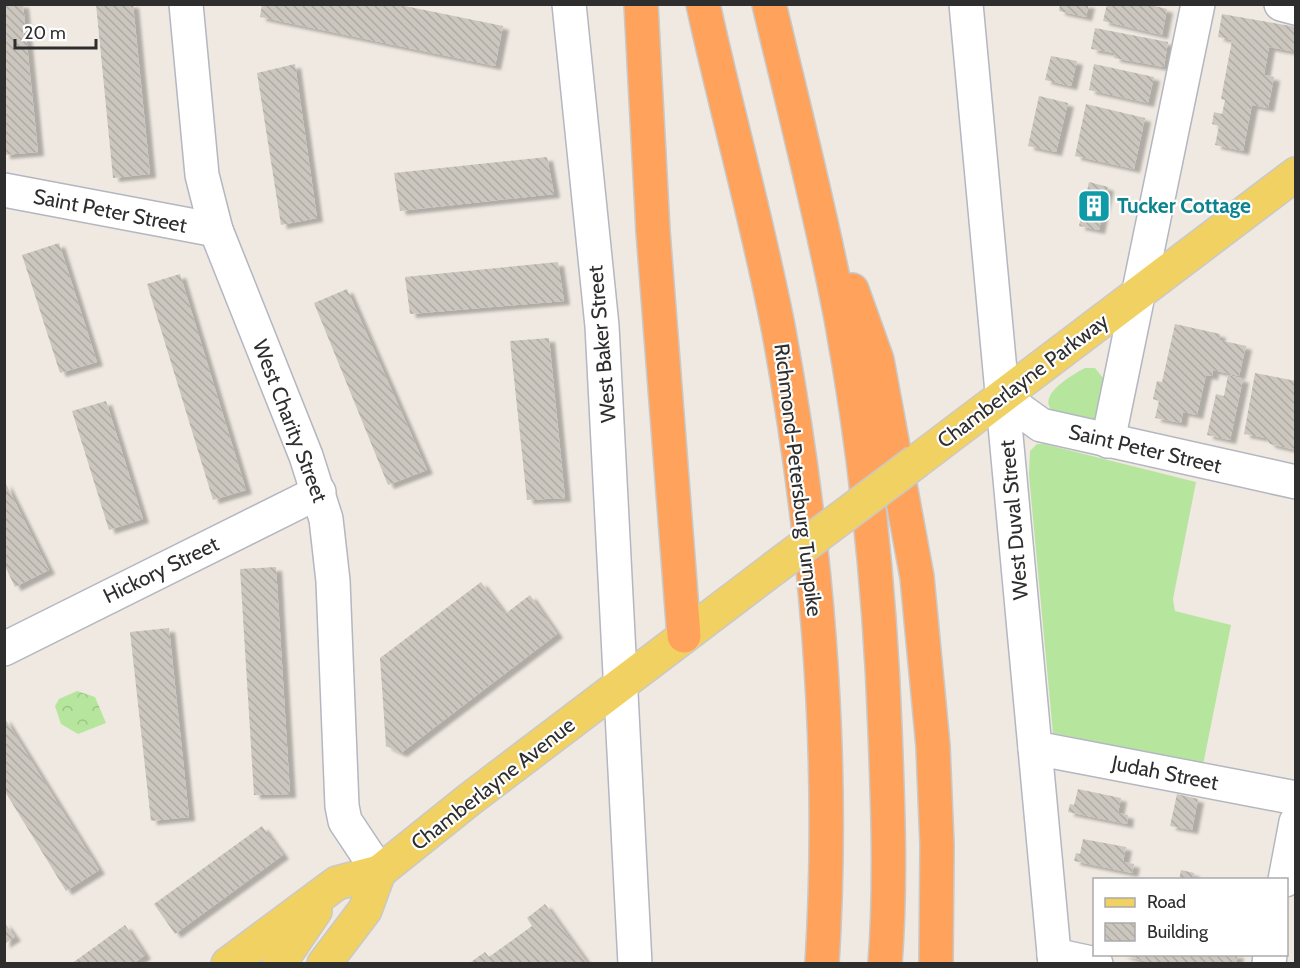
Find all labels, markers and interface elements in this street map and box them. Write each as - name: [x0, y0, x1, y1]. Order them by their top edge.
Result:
- scale bar: [15, 12, 96, 50]
- text: 20 m: [24, 22, 66, 44]
- street label: Saint Peter Street: [31, 183, 189, 238]
- building icon: Tucker Cottage: [1076, 188, 1112, 224]
- place label: Tucker Cottage: [1117, 193, 1251, 218]
- street label: West Baker Street: [582, 264, 621, 424]
- street label: Chamberlayne Parkway: [932, 308, 1113, 453]
- street label: West Charity Street: [248, 336, 333, 506]
- street label: Richmond-Petersburg Turnpike: [769, 342, 828, 618]
- street label: Saint Peter Street: [1066, 419, 1224, 478]
- street label: West Duval Street: [994, 439, 1033, 601]
- street label: Hickory Street: [99, 531, 222, 608]
- street label: Chamberlayne Avenue: [406, 712, 580, 855]
- street label: Judah Street: [1109, 750, 1220, 795]
- legend: [1093, 878, 1288, 956]
- text: Road: [1147, 891, 1186, 913]
- text: Building: [1147, 921, 1209, 943]

